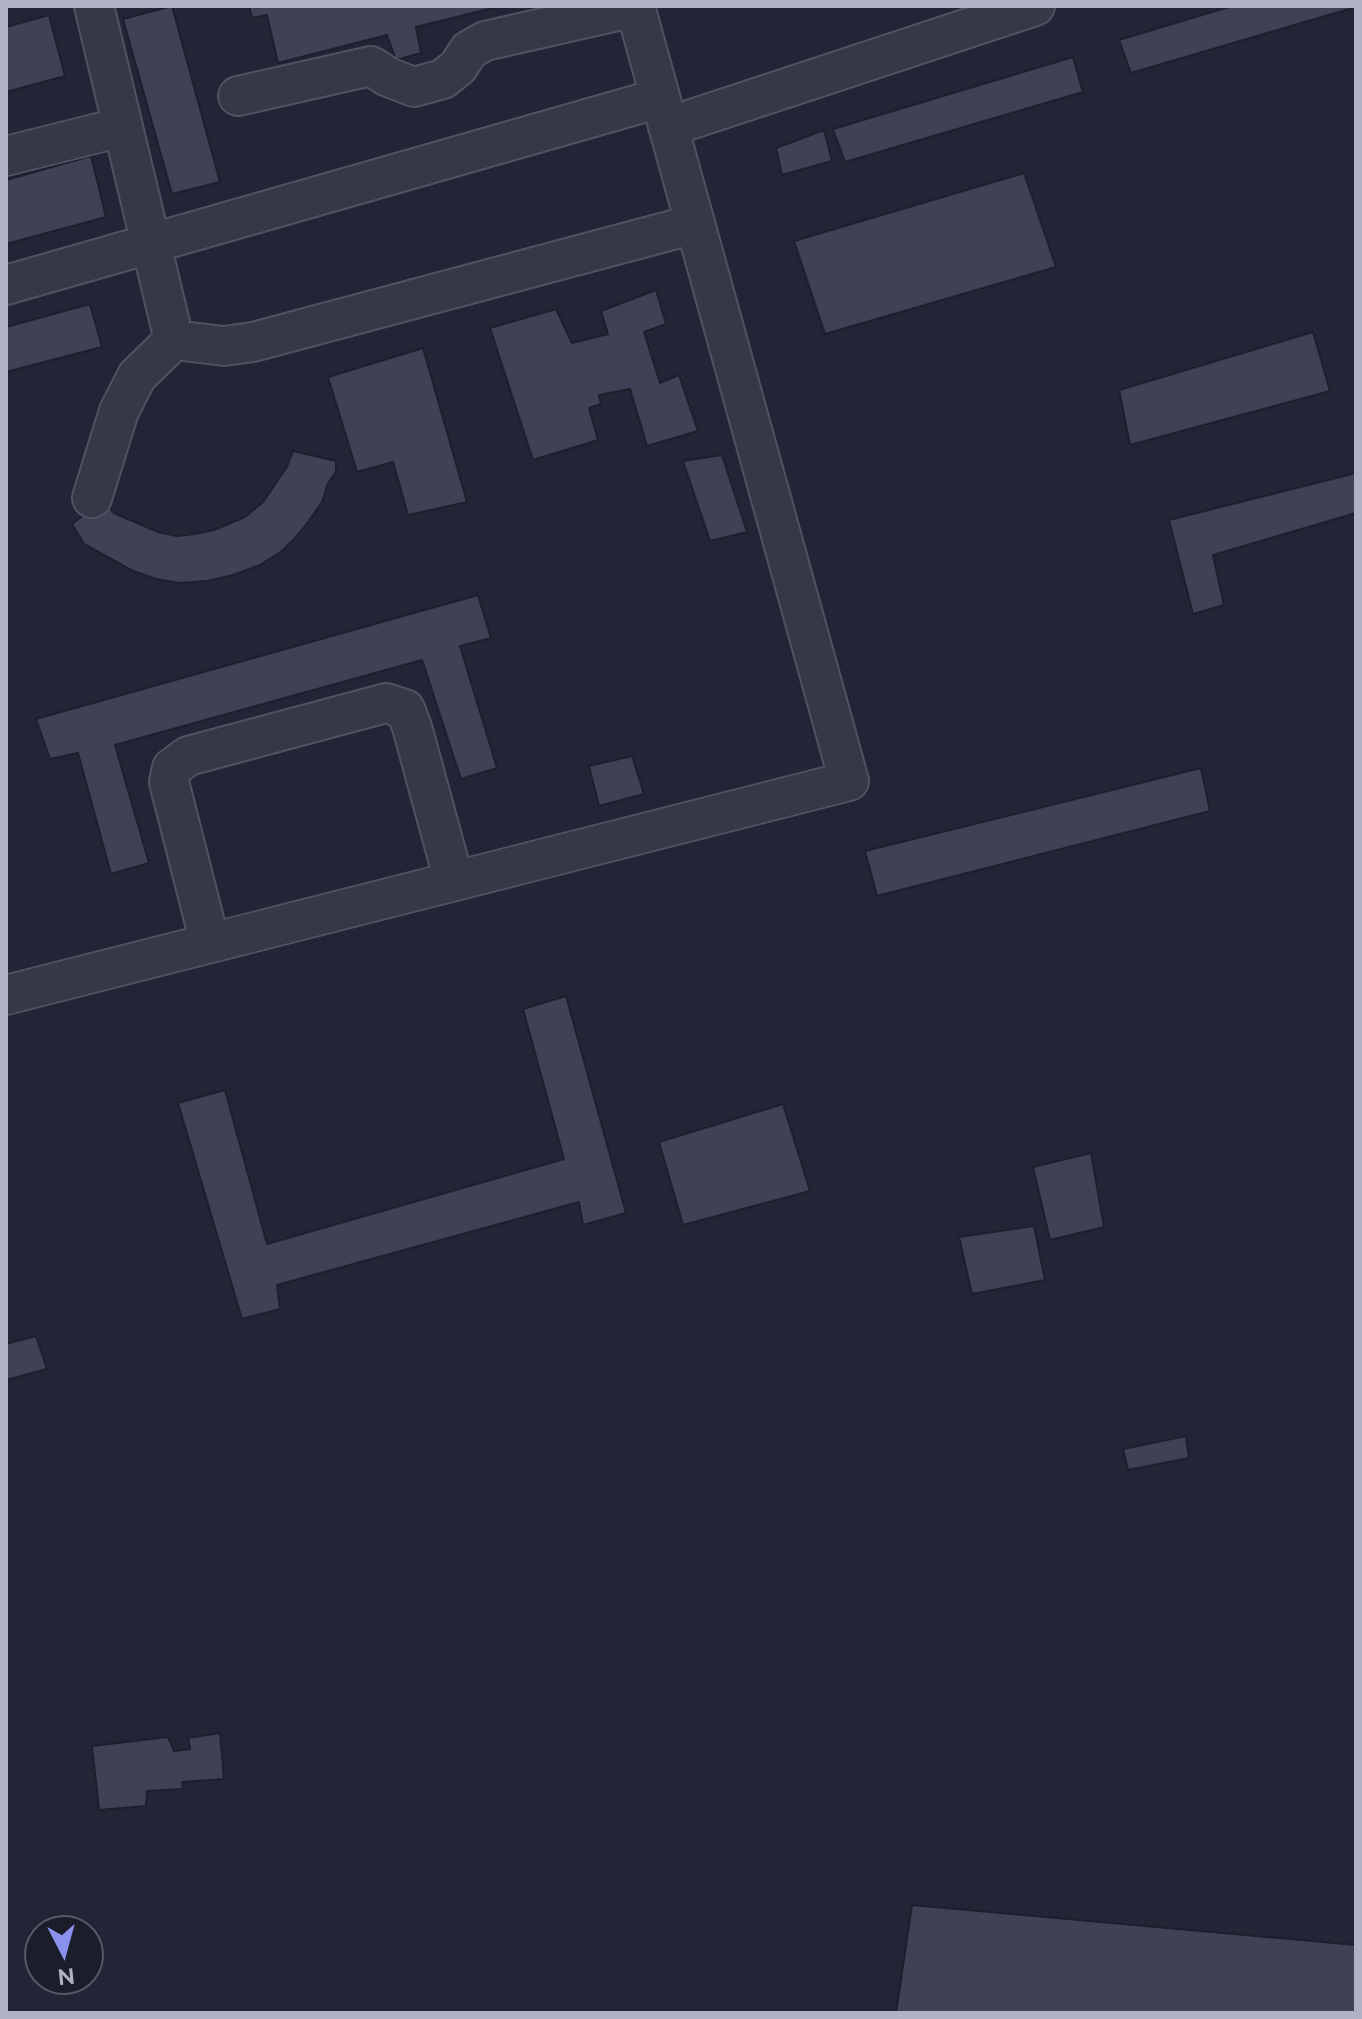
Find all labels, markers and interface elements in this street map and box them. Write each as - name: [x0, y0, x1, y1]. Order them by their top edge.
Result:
- north arrow: [24, 1915, 104, 1995]
- text: N: [57, 1963, 76, 1991]

